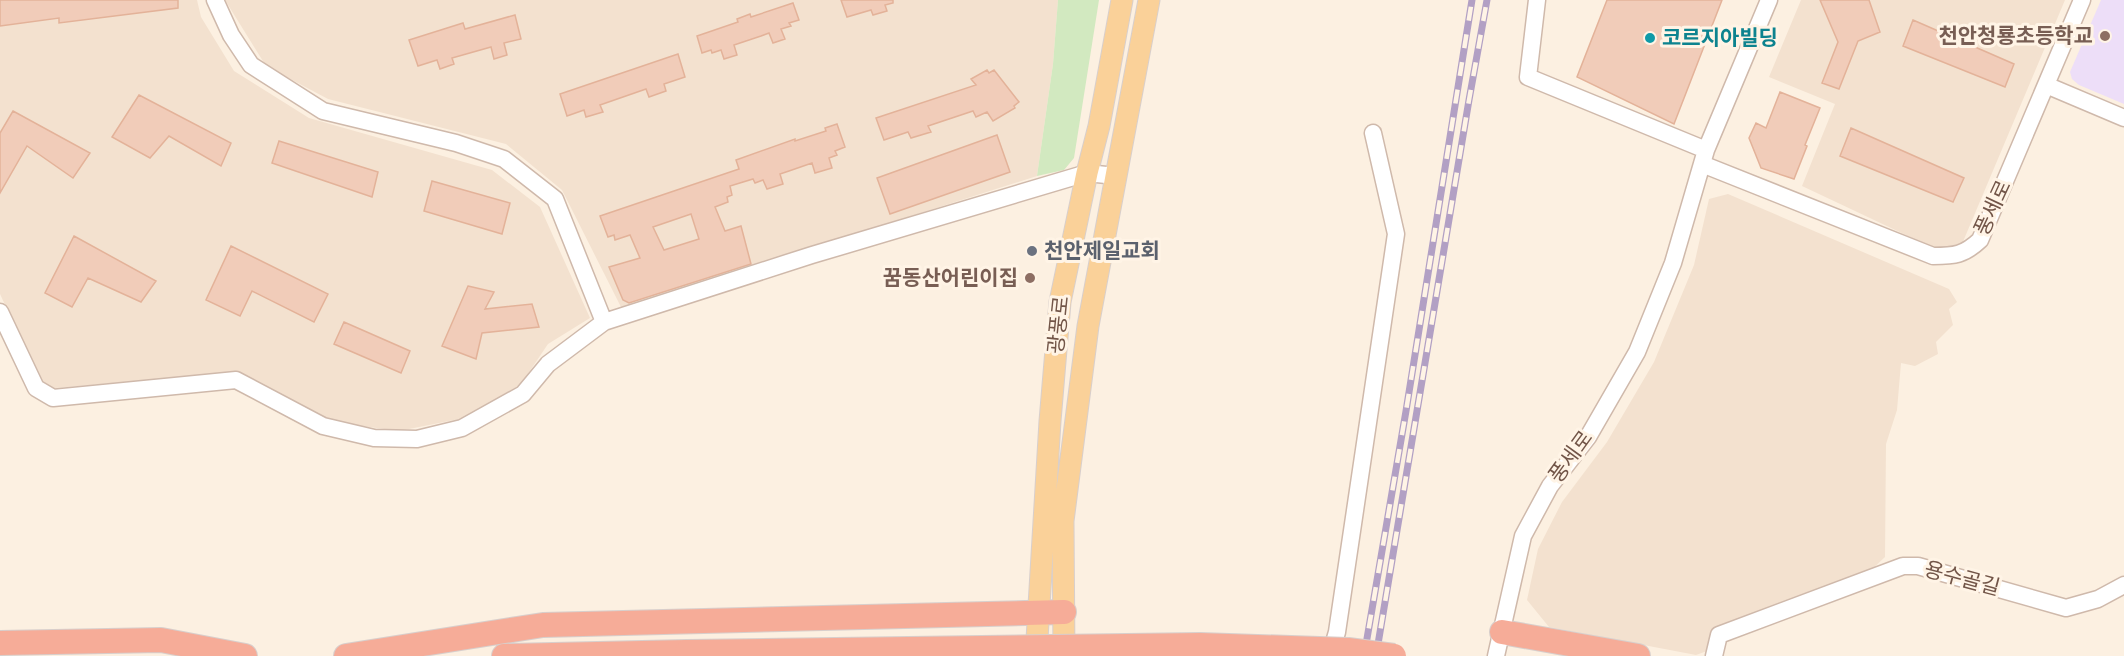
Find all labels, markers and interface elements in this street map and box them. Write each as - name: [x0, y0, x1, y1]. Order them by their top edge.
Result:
- place label: 천안청룡초등학교: [1938, 25, 2093, 47]
- place label: 코르지아빌딩: [1662, 27, 1778, 49]
- marker: 천안청룡초등학교: [2098, 29, 2112, 43]
- marker: 코르지아빌딩: [1643, 31, 1657, 45]
- street label: 풍세로: [1971, 177, 2015, 239]
- place label: 천안제일교회: [1044, 240, 1160, 262]
- marker: 천안제일교회: [1025, 244, 1039, 258]
- place label: 꿈동산어린이집: [883, 267, 1018, 289]
- marker: 꿈동산어린이집: [1023, 271, 1037, 285]
- street label: 광풍로: [1045, 295, 1072, 355]
- street label: 풍세로: [1545, 427, 1597, 487]
- street label: 용수골길: [1922, 558, 2002, 599]

